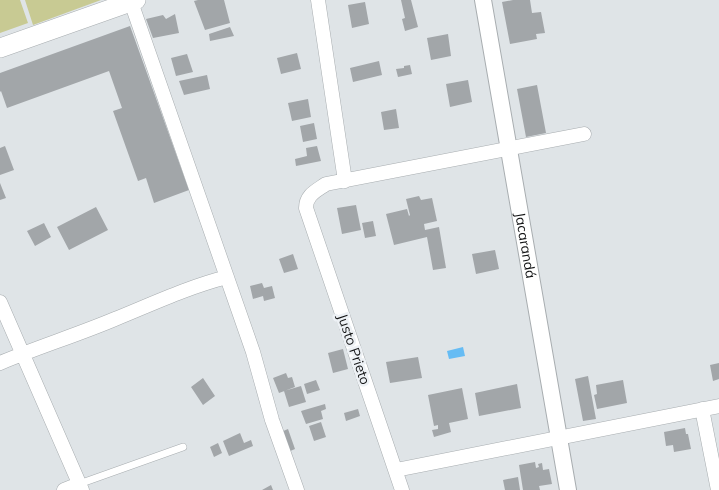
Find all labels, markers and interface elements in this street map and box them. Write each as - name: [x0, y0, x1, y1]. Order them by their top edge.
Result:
- street label: Jacarandá: [511, 211, 540, 280]
- street label: Justo Prieto: [333, 311, 375, 387]

